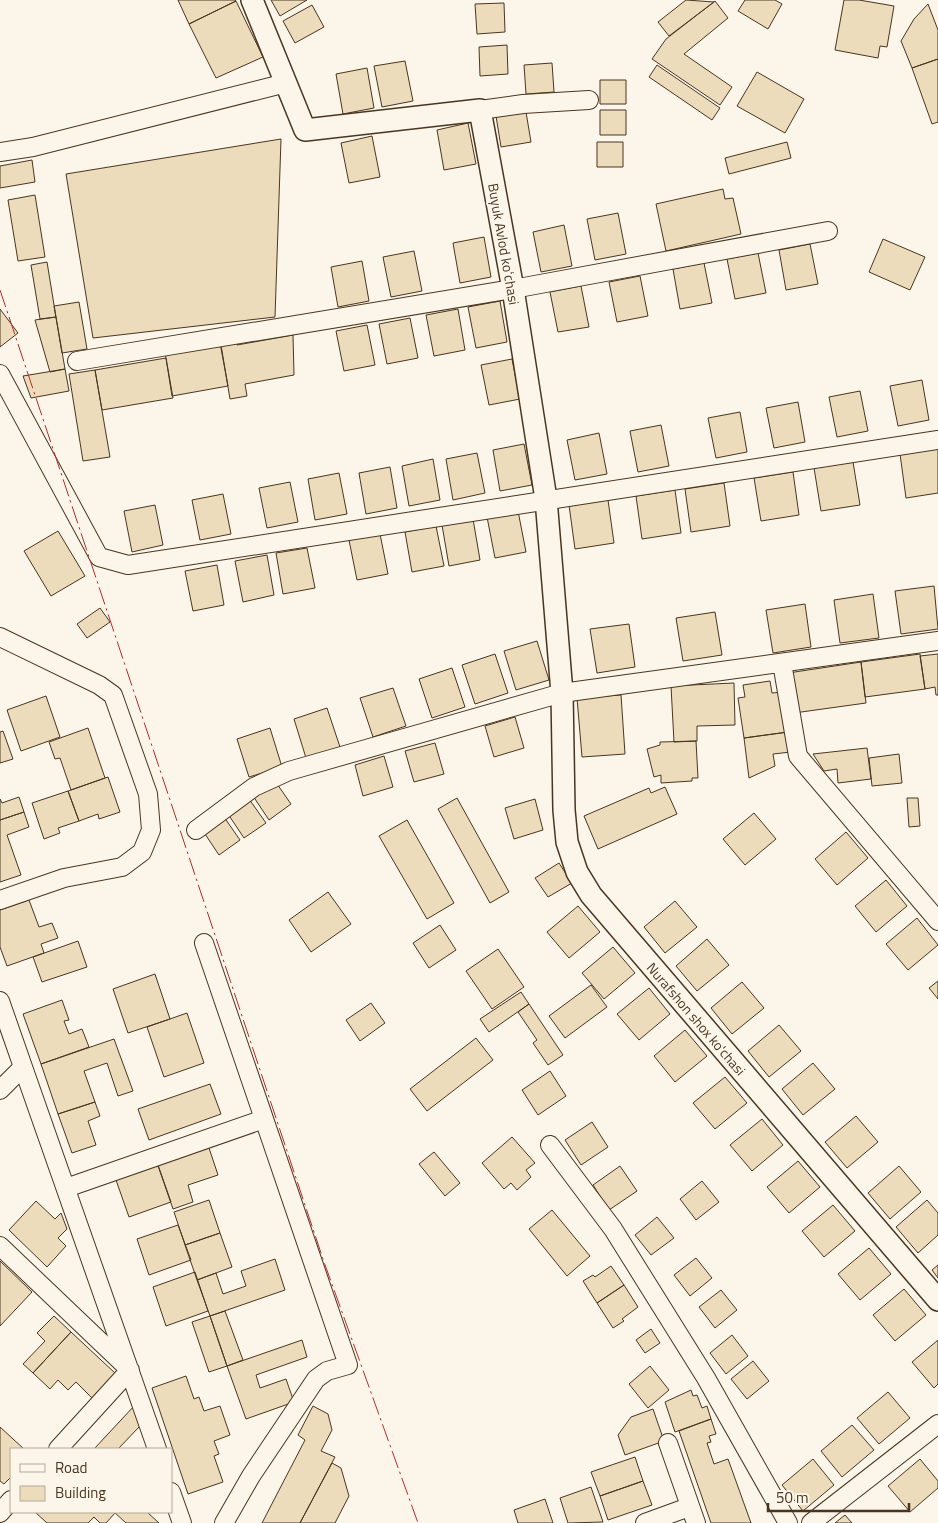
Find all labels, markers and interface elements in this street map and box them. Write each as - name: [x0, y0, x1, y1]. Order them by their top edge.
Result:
- street label: Buyuk Avlod koʻchasi: [483, 182, 525, 306]
- street label: Nurafshon shox ko'chasi: [642, 957, 751, 1079]
- legend: [10, 1448, 172, 1513]
- text: Road: [55, 1456, 87, 1479]
- scale bar: [768, 1480, 909, 1512]
- text: Building: [55, 1481, 106, 1504]
- text: 50 m: [776, 1486, 809, 1509]

